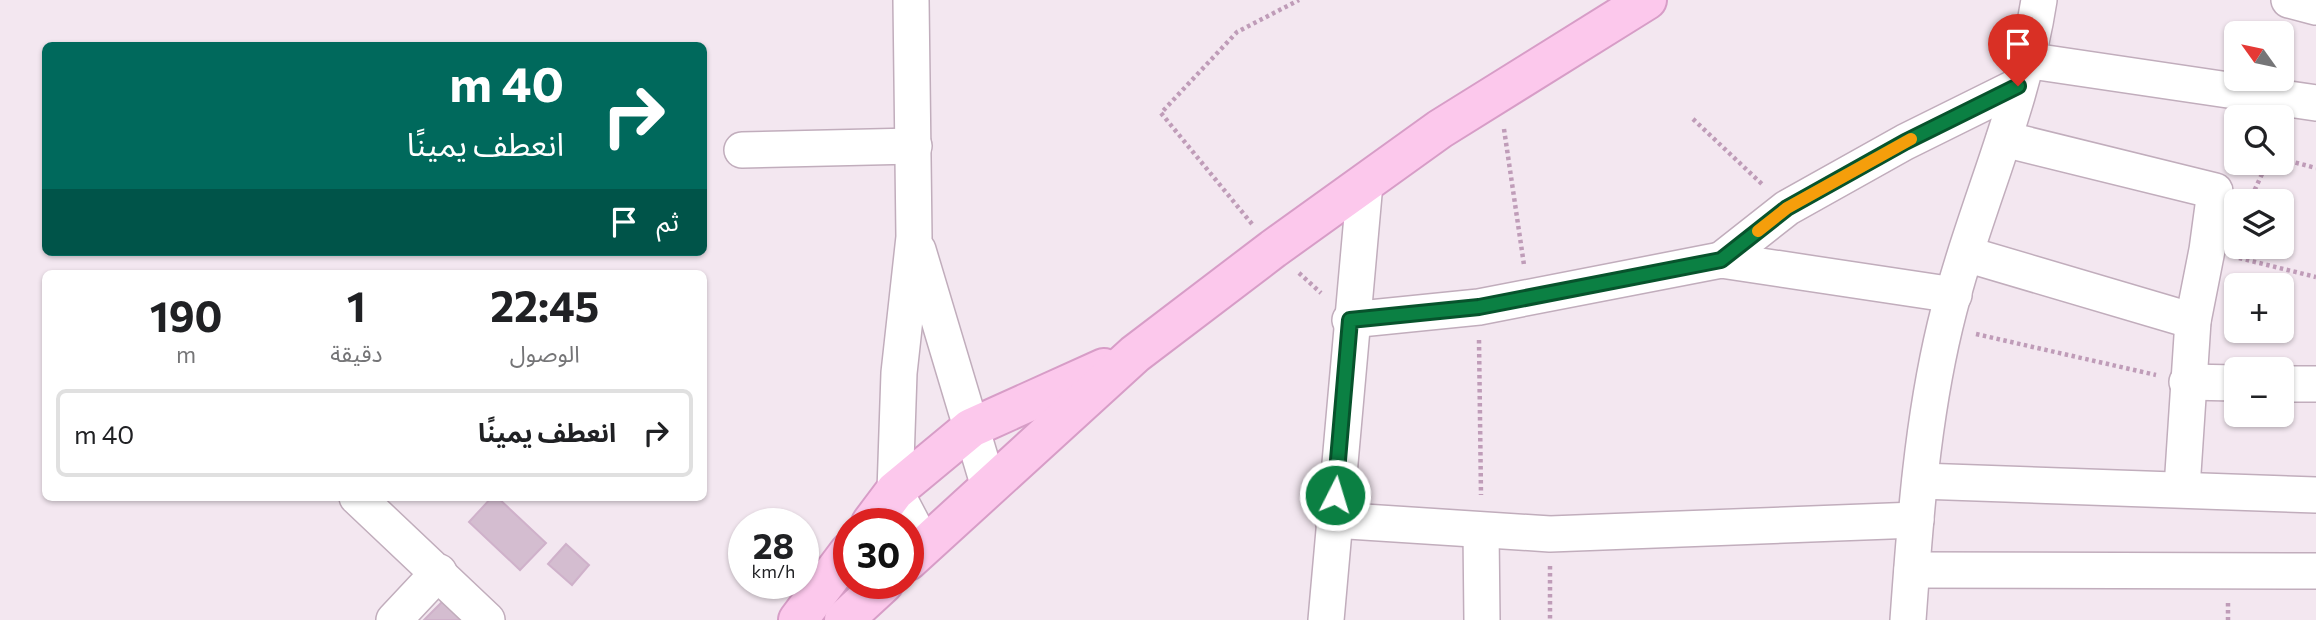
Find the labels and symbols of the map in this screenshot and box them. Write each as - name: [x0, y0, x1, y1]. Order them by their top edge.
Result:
- pin: [1988, 14, 2048, 86]
- north arrow: [2224, 21, 2294, 91]
- position arrow: [1298, 458, 1372, 532]
- speed limit sign: 30: [833, 508, 924, 599]

